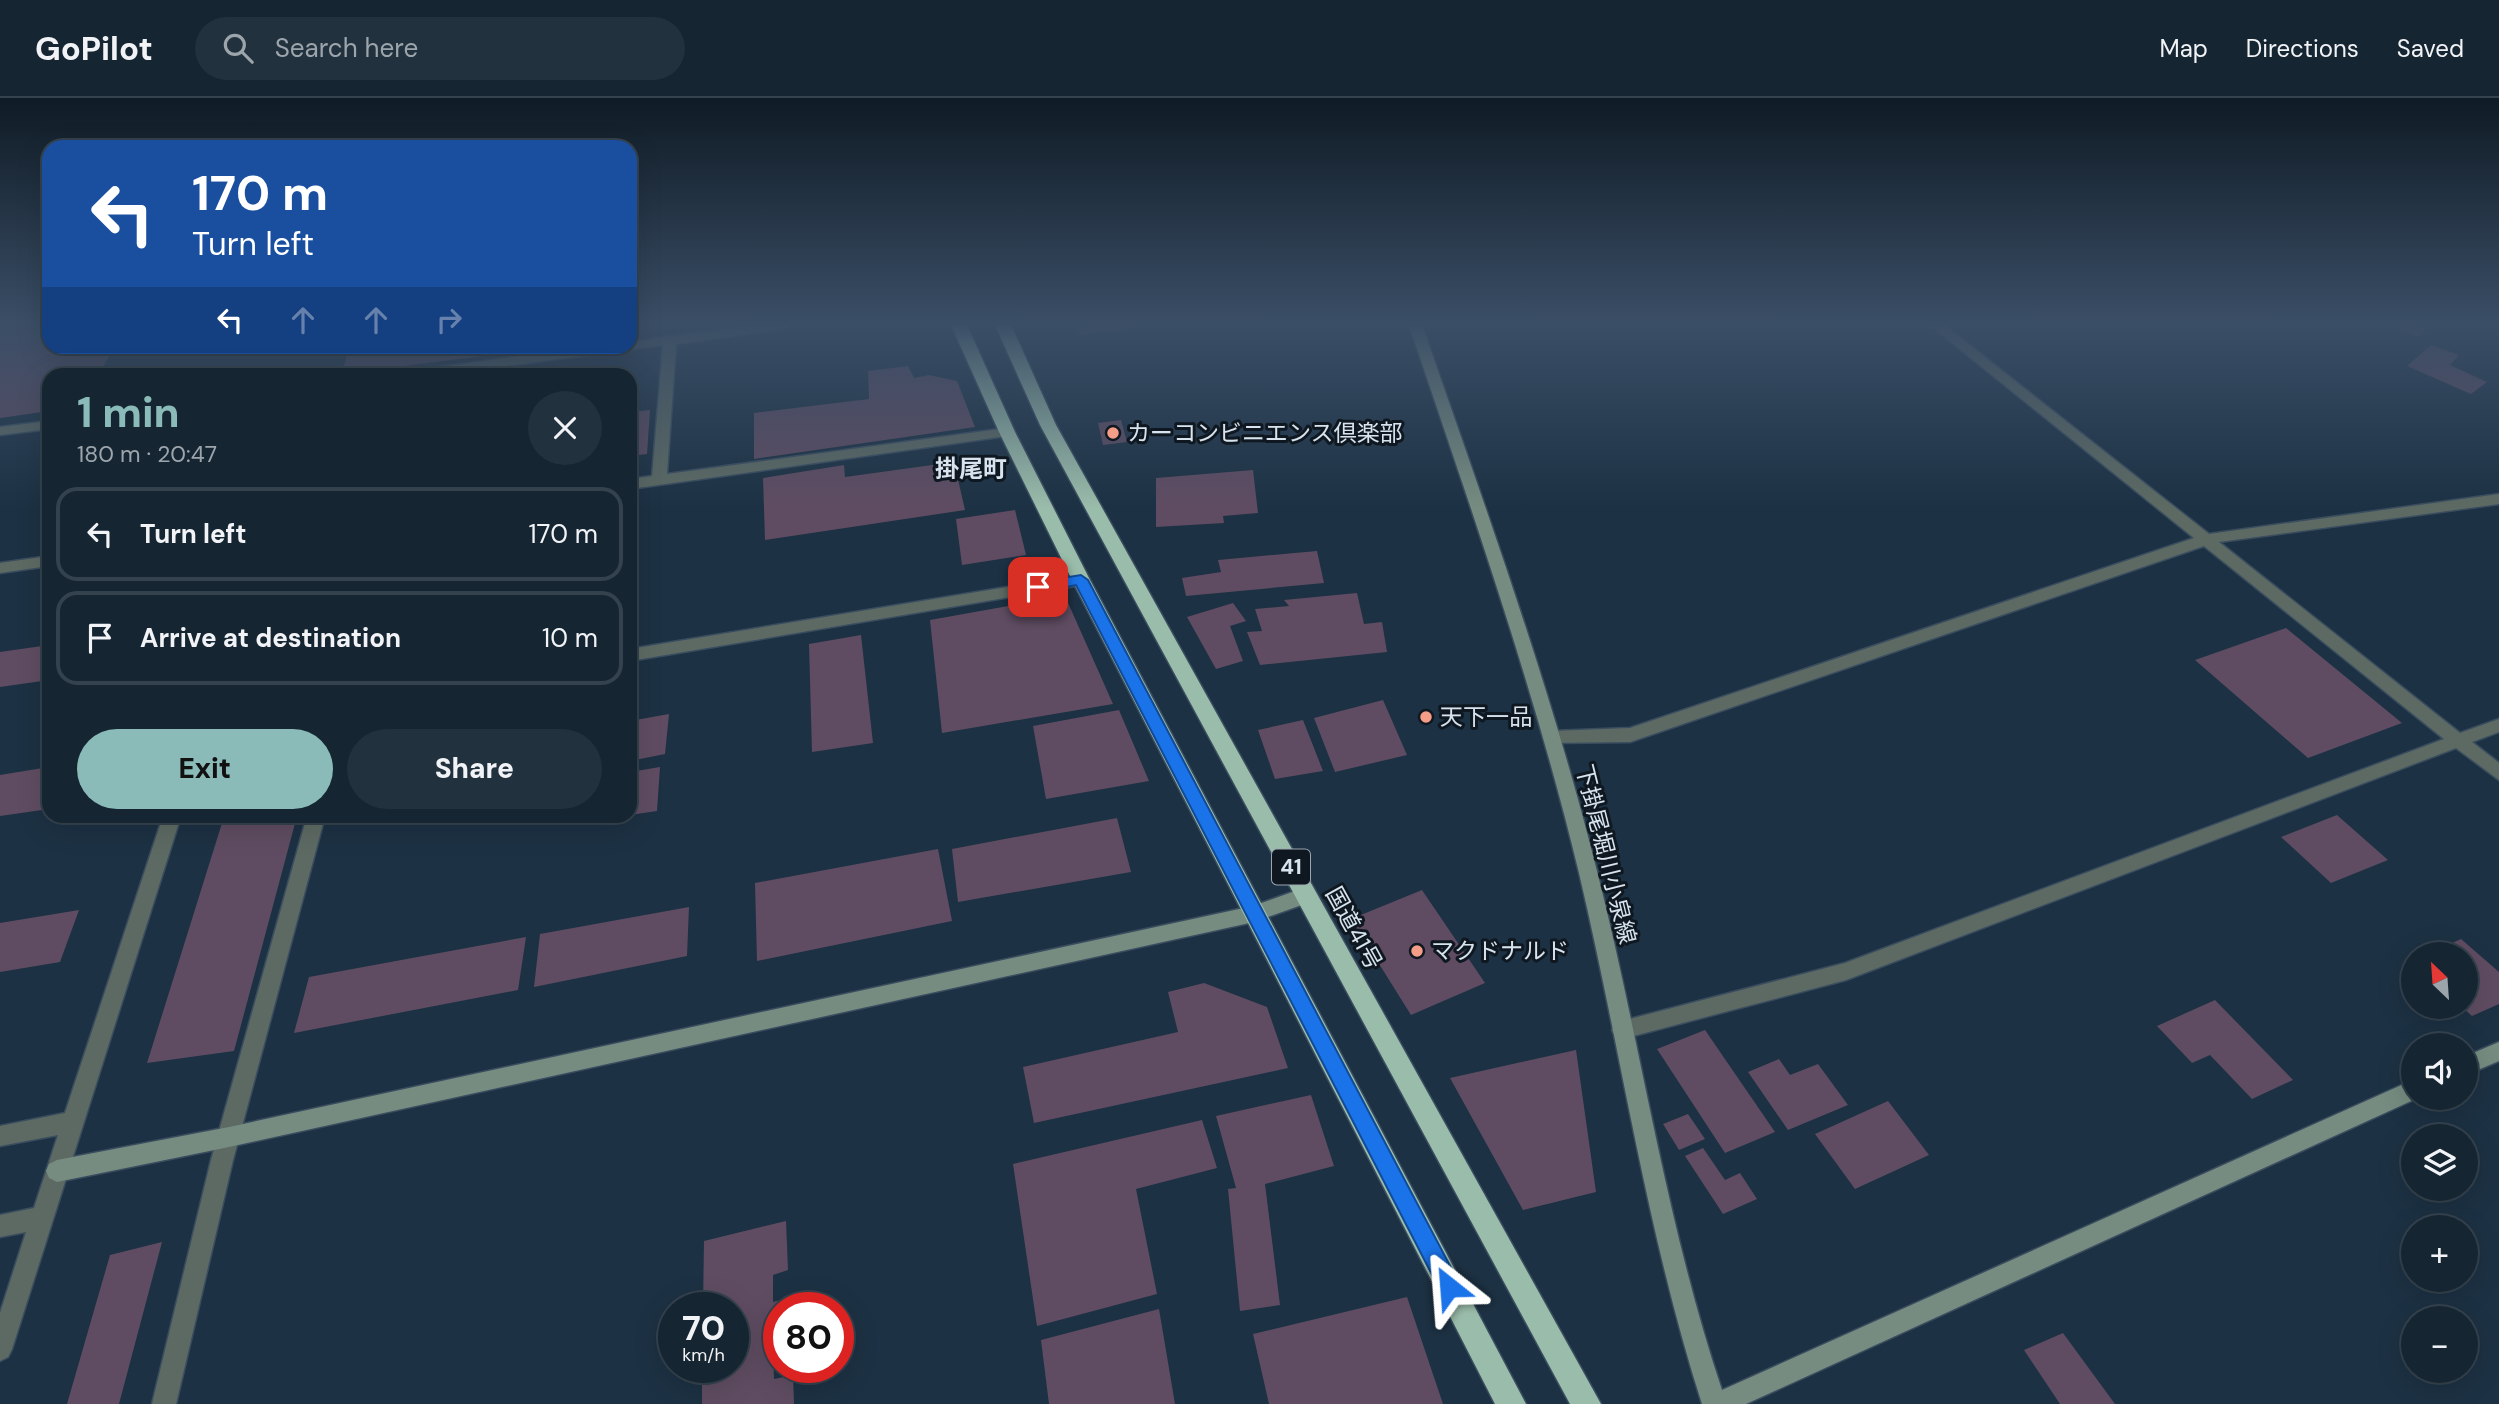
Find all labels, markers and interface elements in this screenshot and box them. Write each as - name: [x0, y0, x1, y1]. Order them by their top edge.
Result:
- search box: [195, 17, 685, 80]
- text: GoPilot: [35, 27, 153, 70]
- icon: search: [219, 29, 257, 67]
- text: Search here: [275, 31, 418, 65]
- text: Map: [2160, 33, 2208, 64]
- text: Directions: [2246, 33, 2359, 64]
- text: Saved: [2397, 33, 2464, 64]
- text: 170 m: [192, 161, 328, 225]
- icon: left: [77, 168, 168, 259]
- text: Turn left: [192, 223, 314, 265]
- icon: left: [211, 301, 249, 339]
- icon: ahead: [284, 301, 322, 339]
- icon: ahead: [357, 301, 395, 339]
- icon: right: [430, 301, 468, 339]
- text: 1 min: [77, 385, 180, 440]
- button: close: [528, 391, 602, 465]
- place label: カーコンビニエンス倶楽部: [1127, 418, 1403, 448]
- marker: カーコンビニエンス倶楽部: [1105, 425, 1121, 441]
- text: 180 m · 20:47: [77, 439, 217, 469]
- district label: 掛尾町: [935, 453, 1007, 484]
- icon: left: [81, 515, 119, 553]
- text: Turn left: [140, 517, 247, 551]
- text: 170 m: [529, 517, 598, 551]
- pin: [1008, 557, 1068, 617]
- icon: arrive: [1019, 568, 1057, 606]
- icon: arrive: [81, 619, 119, 657]
- text: Arrive at destination: [140, 621, 401, 655]
- text: 10 m: [542, 621, 598, 655]
- place label: 天下一品: [1440, 702, 1532, 732]
- marker: 天下一品: [1418, 709, 1434, 725]
- button: Exit: [77, 729, 333, 809]
- button: Share: [347, 729, 602, 809]
- street label: 下掛尾堀川小泉線: [1569, 761, 1643, 947]
- road number: 41: [1272, 850, 1310, 884]
- street label: 国道41号: [1319, 881, 1389, 975]
- place label: マクドナルド: [1431, 936, 1569, 966]
- north arrow: [2401, 942, 2478, 1018]
- map controls: [2401, 942, 2478, 1383]
- marker: マクドナルド: [1409, 943, 1425, 959]
- button: sound: [2401, 1033, 2478, 1110]
- button: layers: [2401, 1124, 2478, 1201]
- button: +: [2401, 1215, 2478, 1292]
- position arrow: [1412, 1250, 1486, 1324]
- speed limit sign: 80: [763, 1292, 854, 1383]
- text: 70: [682, 1305, 725, 1351]
- button: −: [2401, 1306, 2478, 1383]
- text: km/h: [682, 1343, 725, 1367]

